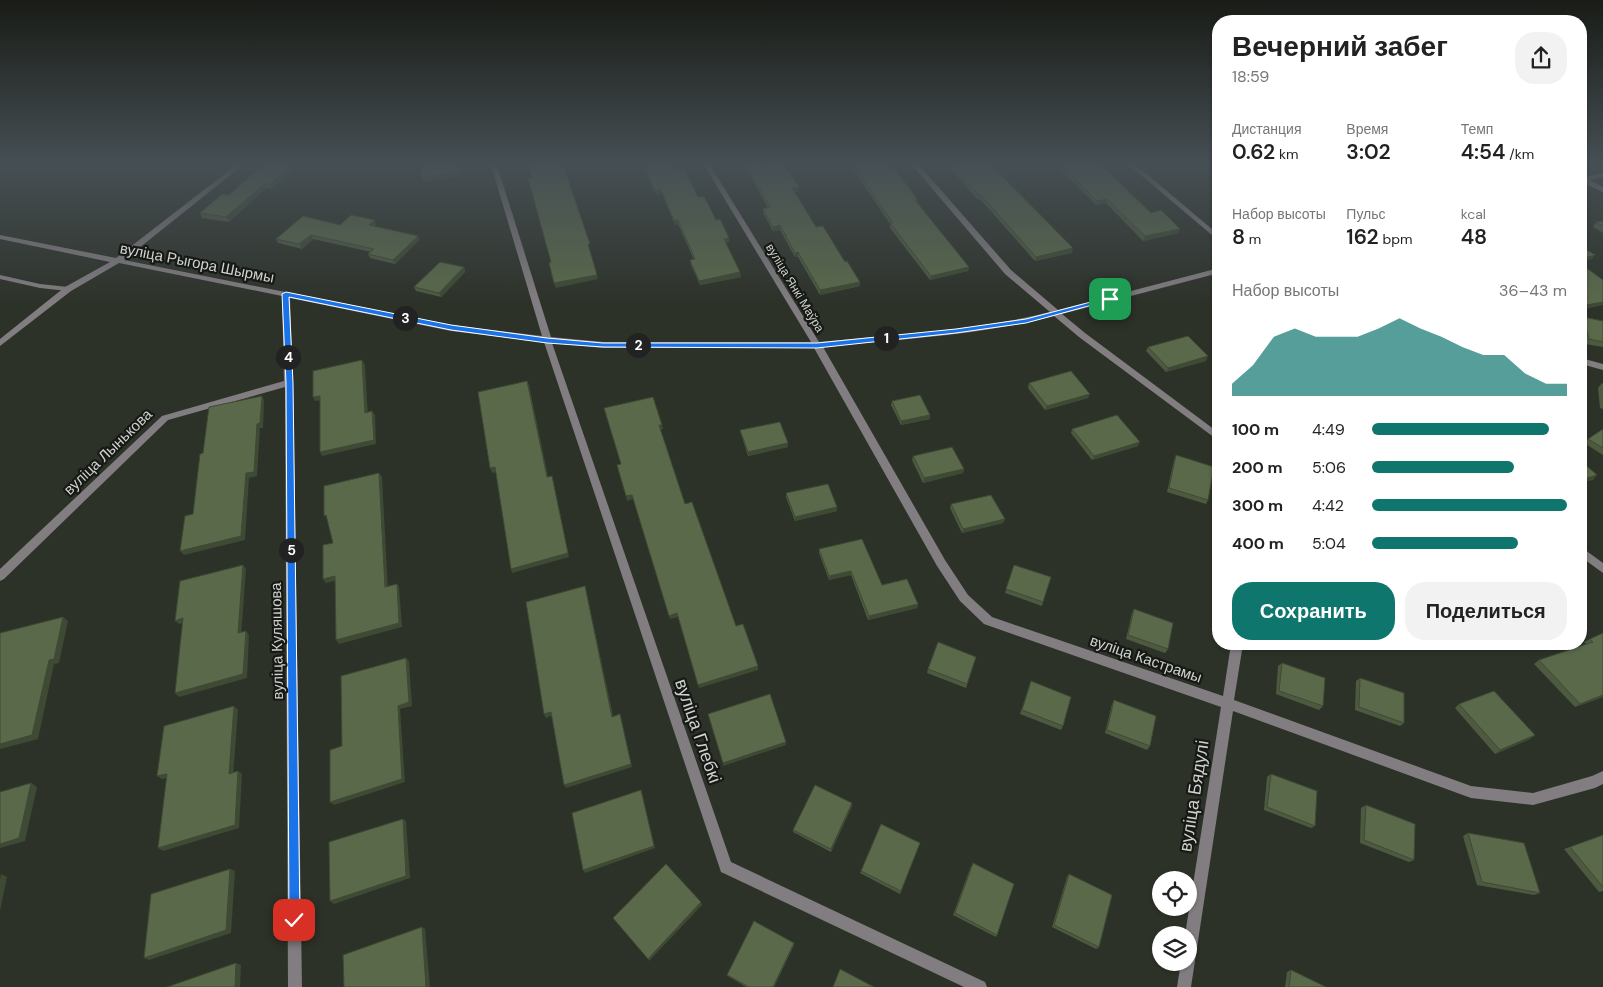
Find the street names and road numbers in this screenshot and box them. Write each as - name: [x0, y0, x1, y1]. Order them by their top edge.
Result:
- street label: вуліца Рыгора Шырмы: [118, 238, 276, 288]
- street label: вуліца Янкі Маўра: [762, 241, 828, 336]
- street label: вуліца Лынькова: [59, 404, 157, 499]
- street label: вуліца Куляшова: [266, 582, 288, 700]
- street label: вуліца Кастрамы: [1087, 630, 1205, 688]
- street label: вуліца Глебкі: [669, 676, 727, 786]
- street label: вуліца Бядулі: [1173, 739, 1215, 853]

